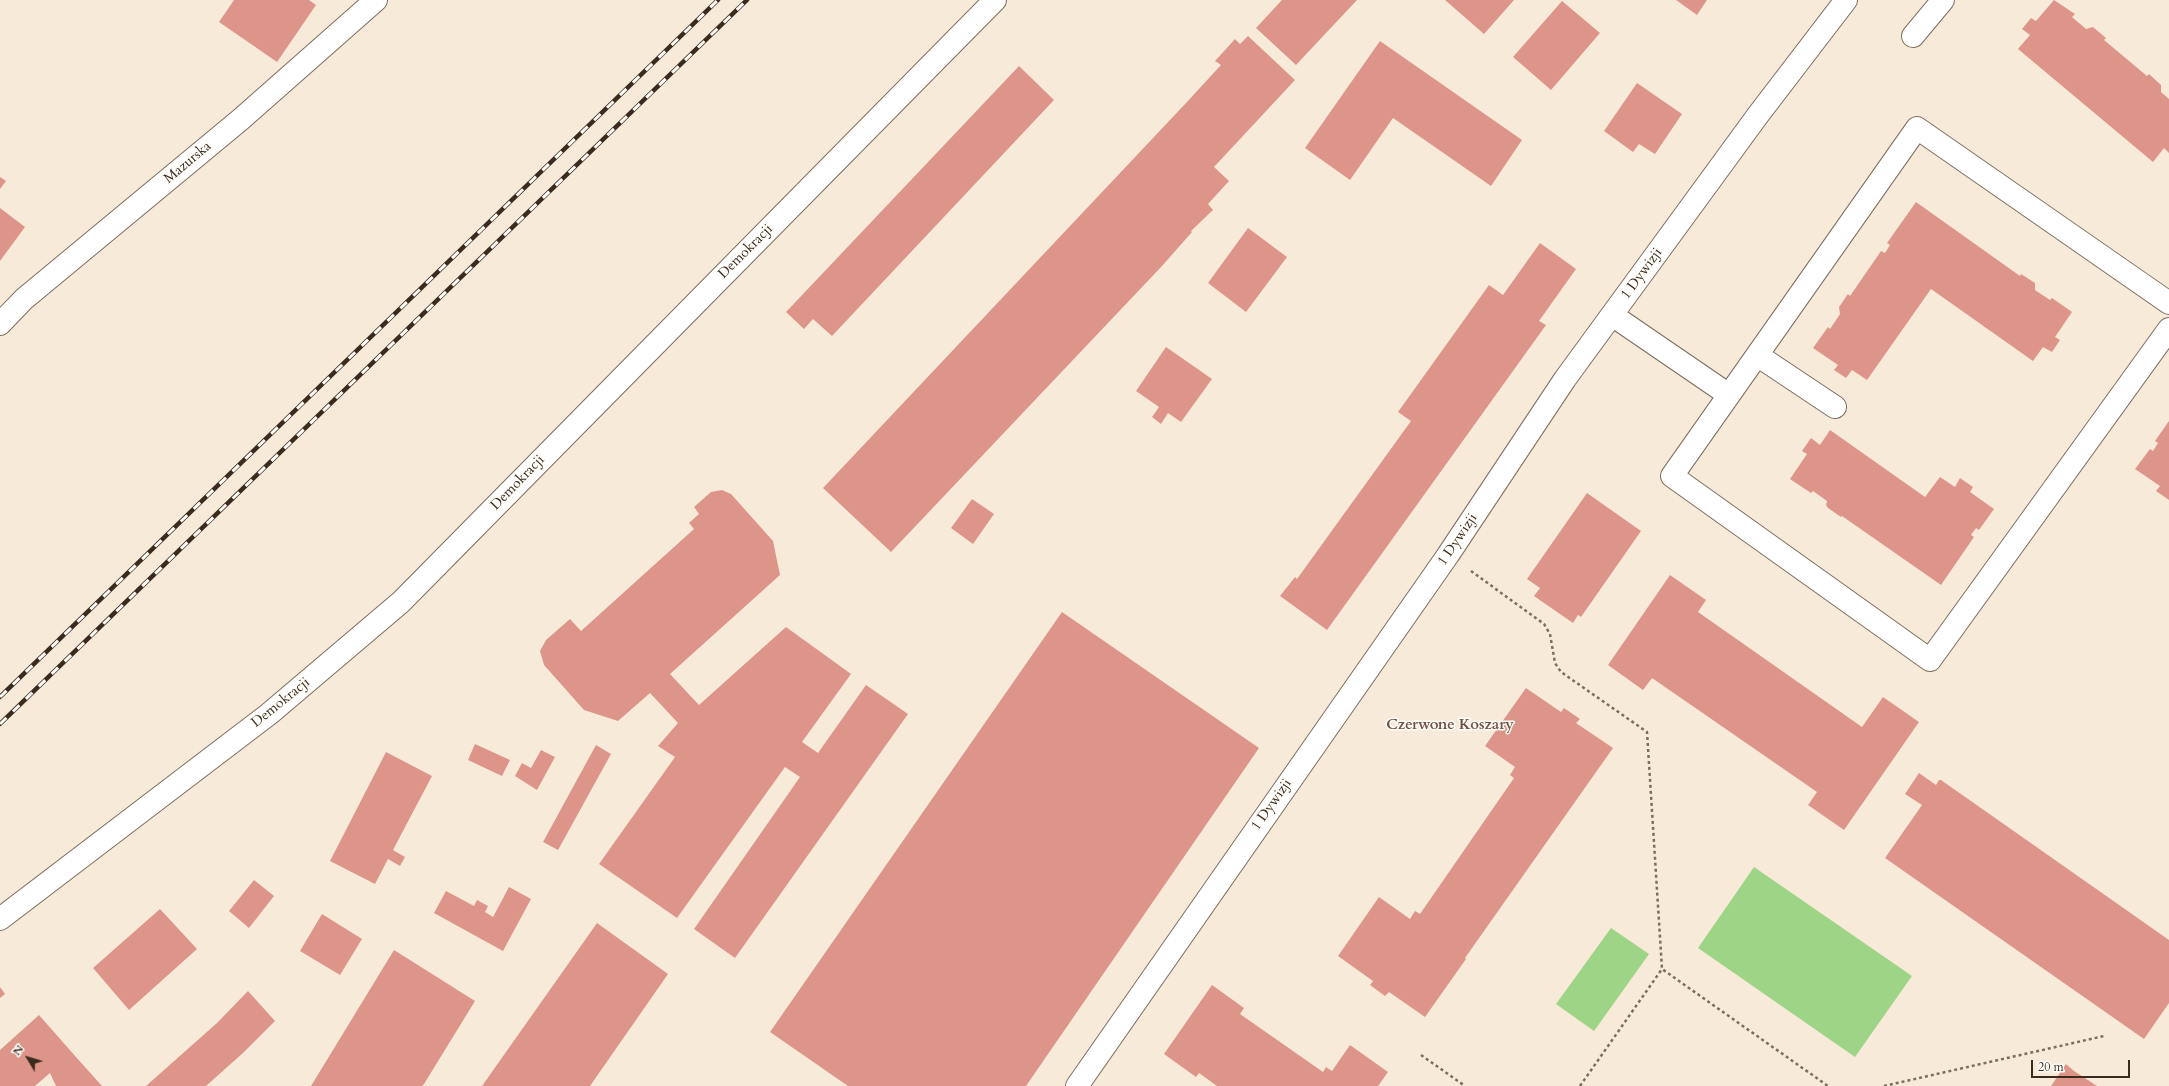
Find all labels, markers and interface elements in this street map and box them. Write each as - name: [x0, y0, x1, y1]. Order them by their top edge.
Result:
- street label: Mazurska: [161, 138, 215, 188]
- street label: Demokracji: [715, 221, 777, 283]
- street label: 1 Dywizji: [1618, 245, 1666, 303]
- street label: Demokracji: [488, 452, 548, 514]
- street label: 1 Dywizji: [1435, 511, 1481, 569]
- street label: Demokracji: [248, 674, 314, 732]
- district label: Czerwone Koszary: [1386, 717, 1514, 735]
- street label: 1 Dywizji: [1248, 776, 1296, 834]
- north arrow: [8, 1038, 48, 1078]
- text: N: [9, 1042, 27, 1059]
- scale bar: [2033, 1052, 2132, 1078]
- text: 20 m: [2038, 1059, 2064, 1075]

